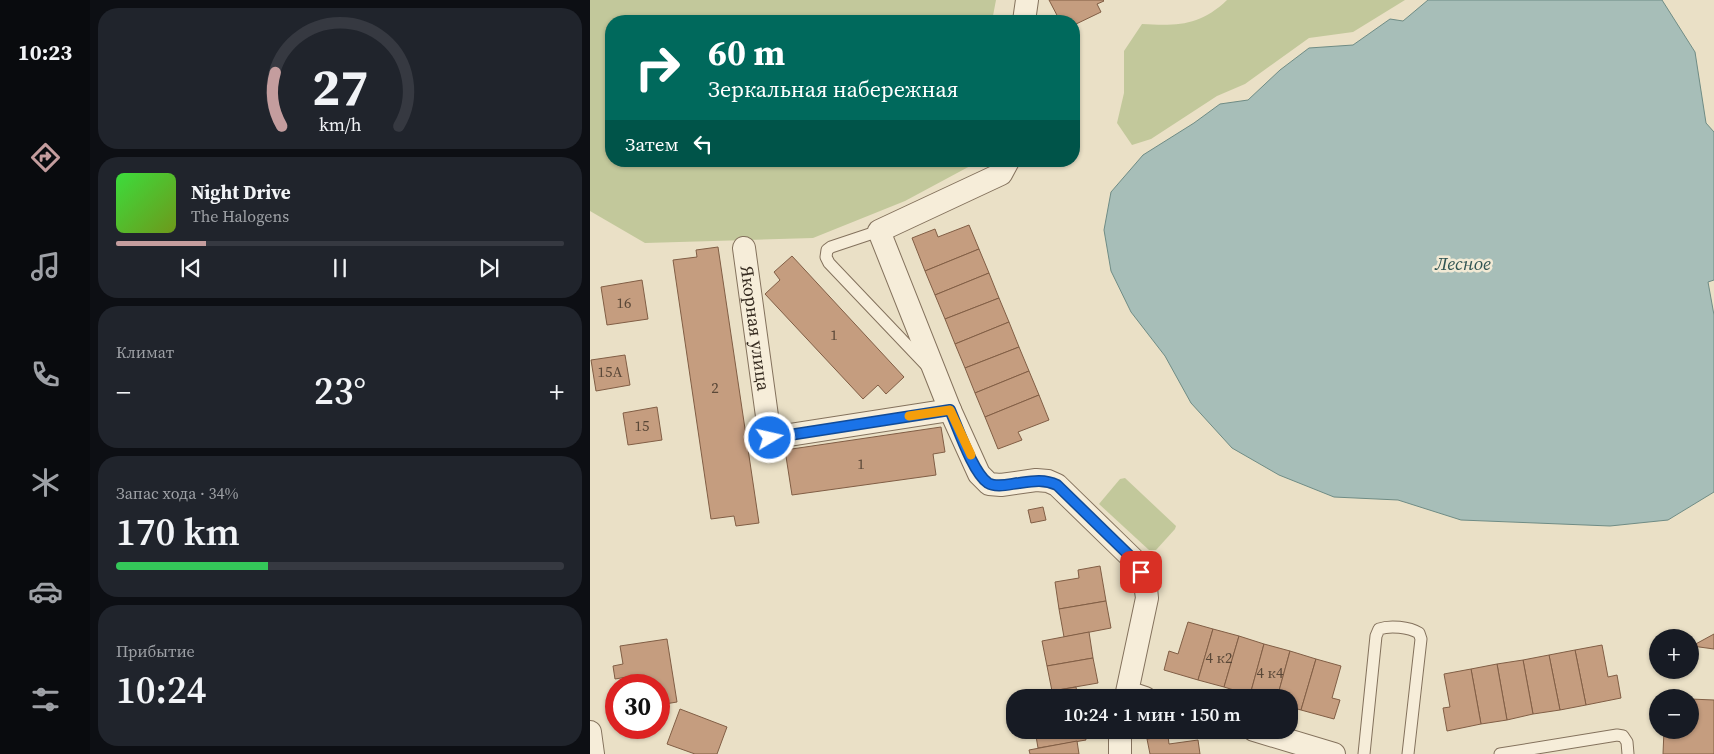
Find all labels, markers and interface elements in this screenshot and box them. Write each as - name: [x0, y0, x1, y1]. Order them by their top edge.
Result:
- text: 60 m: [708, 29, 785, 77]
- icon: right: [625, 35, 690, 100]
- text: 10:23: [18, 37, 72, 67]
- text: 27: [312, 51, 368, 122]
- text: Зеркальная набережная: [708, 74, 958, 104]
- text: km/h: [319, 112, 362, 137]
- icon: left: [689, 130, 717, 158]
- text: Затем: [625, 131, 679, 157]
- icon: directions: [28, 140, 63, 175]
- text: Night Drive: [191, 179, 291, 205]
- text: The Halogens: [191, 205, 289, 227]
- icon: music: [28, 249, 63, 284]
- water label: Лесное: [1434, 250, 1491, 276]
- icon: previous: [177, 254, 205, 282]
- icon: pause: [326, 254, 354, 282]
- icon: next: [475, 254, 503, 282]
- street label: Якорная улица: [735, 264, 777, 393]
- house number: 16: [616, 292, 632, 313]
- house number: 1: [830, 324, 838, 345]
- text: Климат: [116, 341, 174, 363]
- icon: phone: [28, 357, 63, 392]
- house number: 15А: [598, 361, 623, 382]
- text: 23°: [314, 365, 366, 417]
- text: −: [116, 373, 131, 411]
- text: +: [549, 373, 564, 411]
- house number: 2: [711, 377, 719, 398]
- position arrow: [743, 411, 795, 463]
- house number: 15: [634, 415, 650, 436]
- house number: 1: [857, 453, 865, 474]
- icon: climate: [28, 465, 63, 500]
- text: Запас хода · 34%: [116, 482, 239, 504]
- text: 170 km: [116, 506, 240, 558]
- pin: [1120, 551, 1162, 593]
- icon: arrive: [1127, 558, 1155, 586]
- icon: car: [28, 574, 63, 609]
- map controls: [1649, 629, 1699, 739]
- button: +: [1649, 629, 1699, 679]
- text: Прибытие: [116, 640, 195, 662]
- house number: 4 к2: [1206, 647, 1232, 668]
- house number: 4 к4: [1257, 662, 1284, 683]
- text: 10:24: [116, 664, 206, 716]
- speed limit sign: 30: [605, 674, 670, 739]
- icon: filters: [28, 682, 63, 717]
- button: −: [1649, 689, 1699, 739]
- text: 10:24 · 1 мин · 150 m: [1063, 701, 1241, 727]

